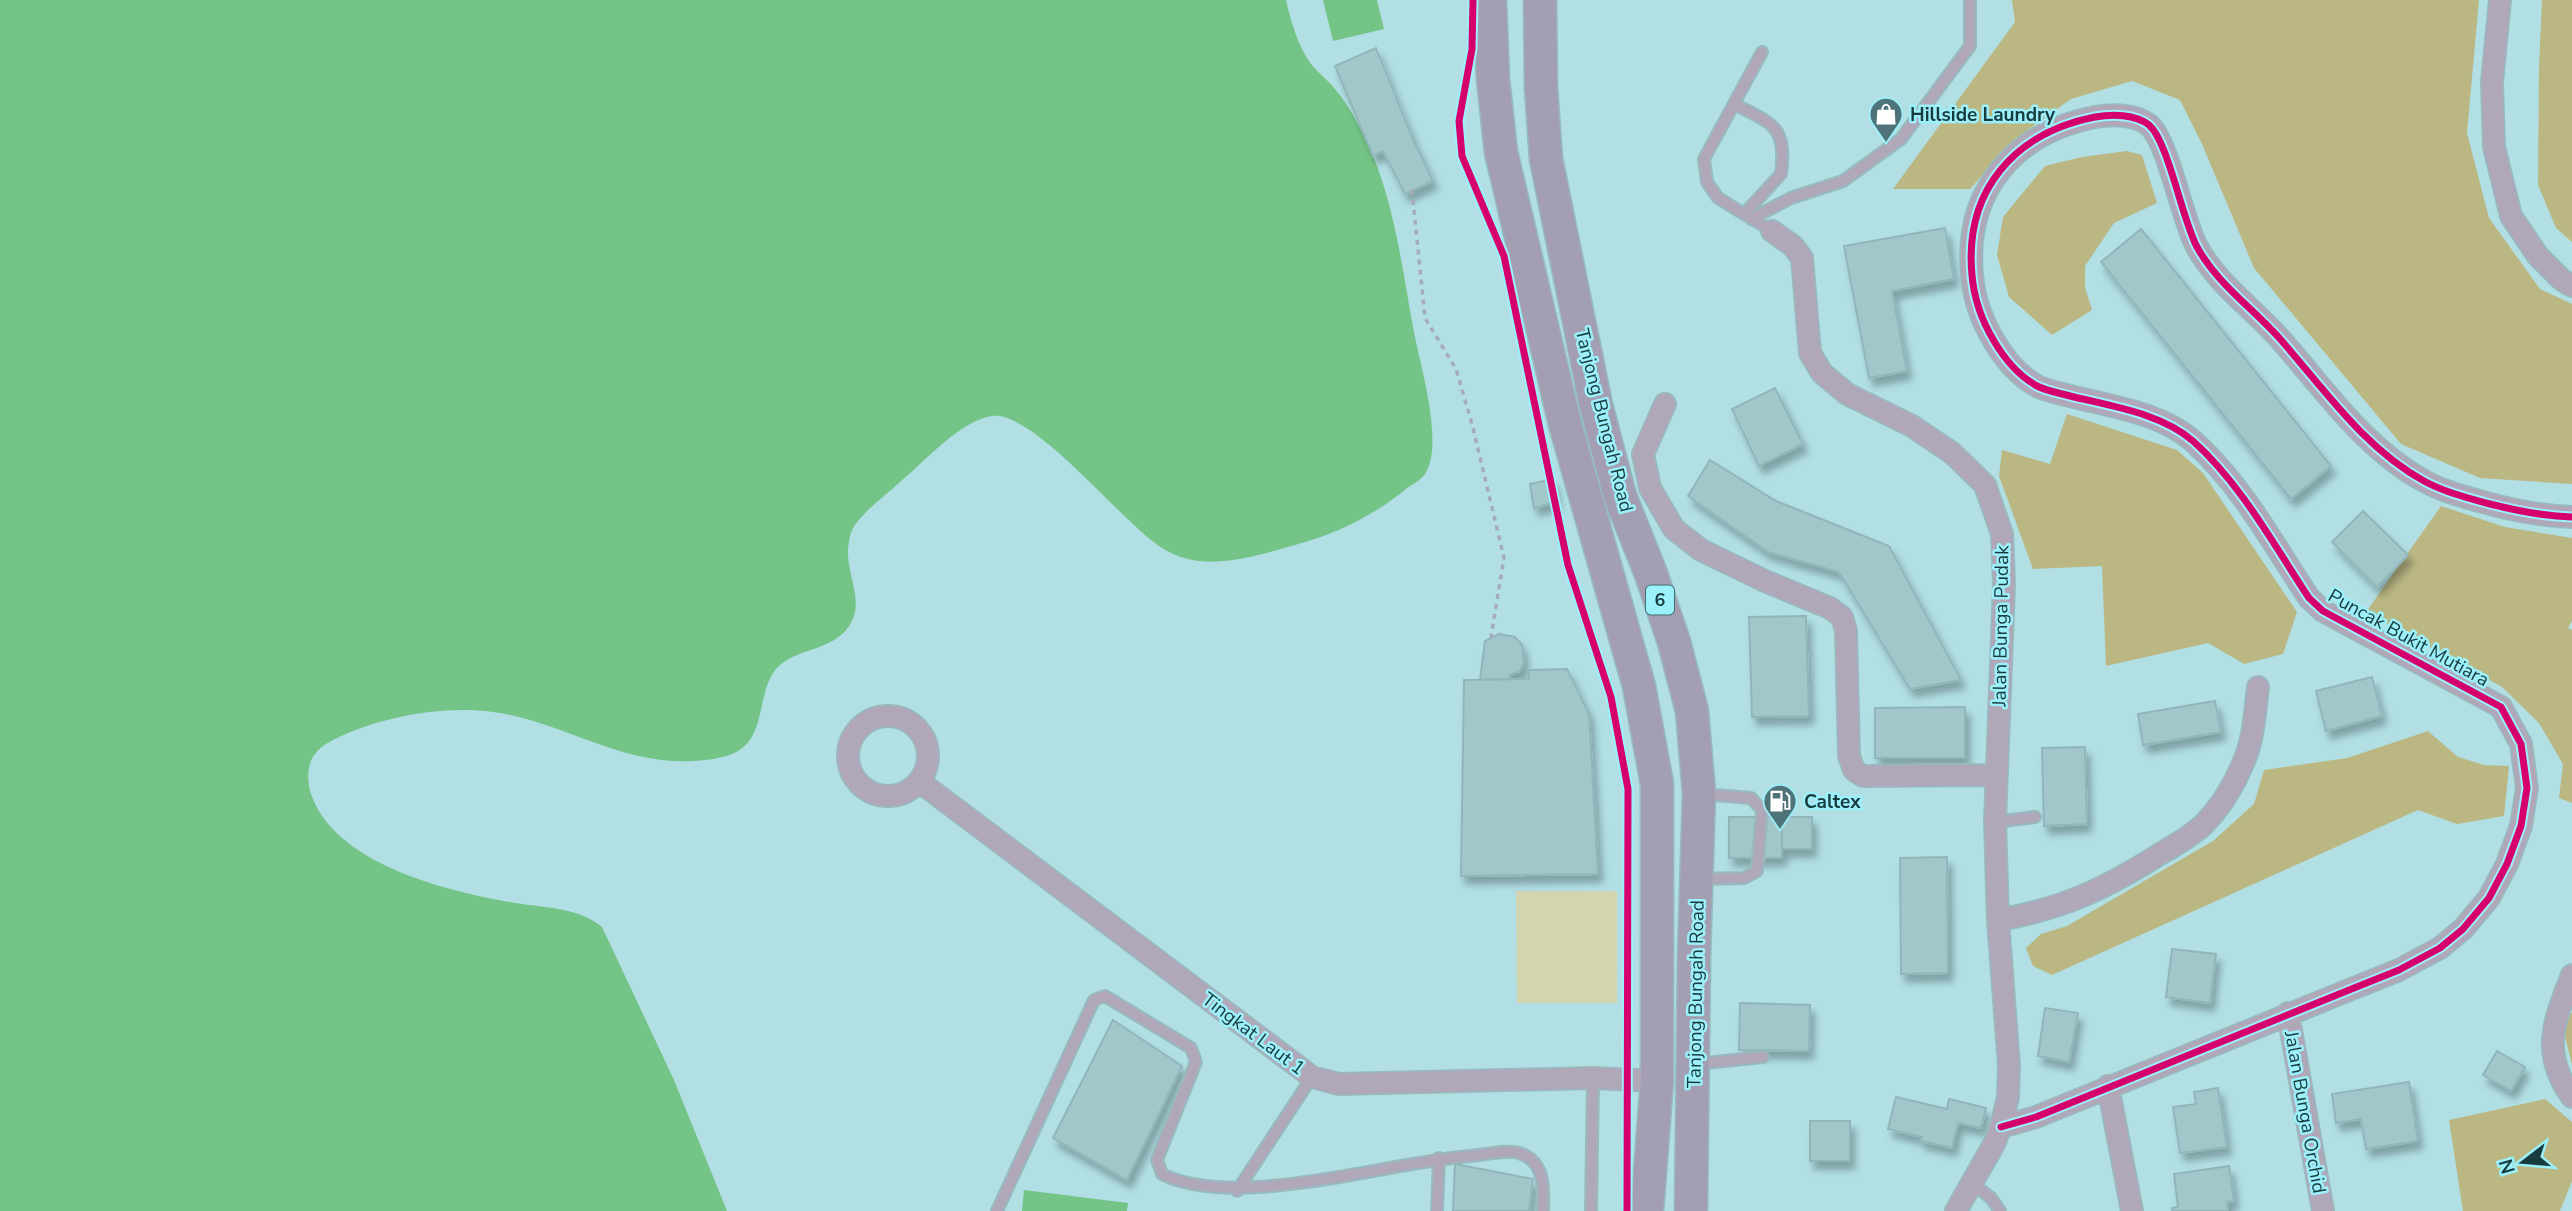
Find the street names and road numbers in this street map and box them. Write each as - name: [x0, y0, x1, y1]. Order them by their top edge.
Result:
- street label: Tanjong Bungah Road: [1569, 326, 1639, 515]
- street label: Jalan Bunga Pudak: [1987, 545, 2015, 708]
- street label: Puncak Bukit Mutiara: [2323, 583, 2494, 693]
- road number: 6: [1646, 586, 1674, 614]
- street label: Tanjong Bungah Road: [1681, 900, 1711, 1088]
- street label: Tingkat Laut 1: [1197, 986, 1310, 1081]
- street label: Jalan Bunga Orchid: [2278, 1028, 2332, 1195]

